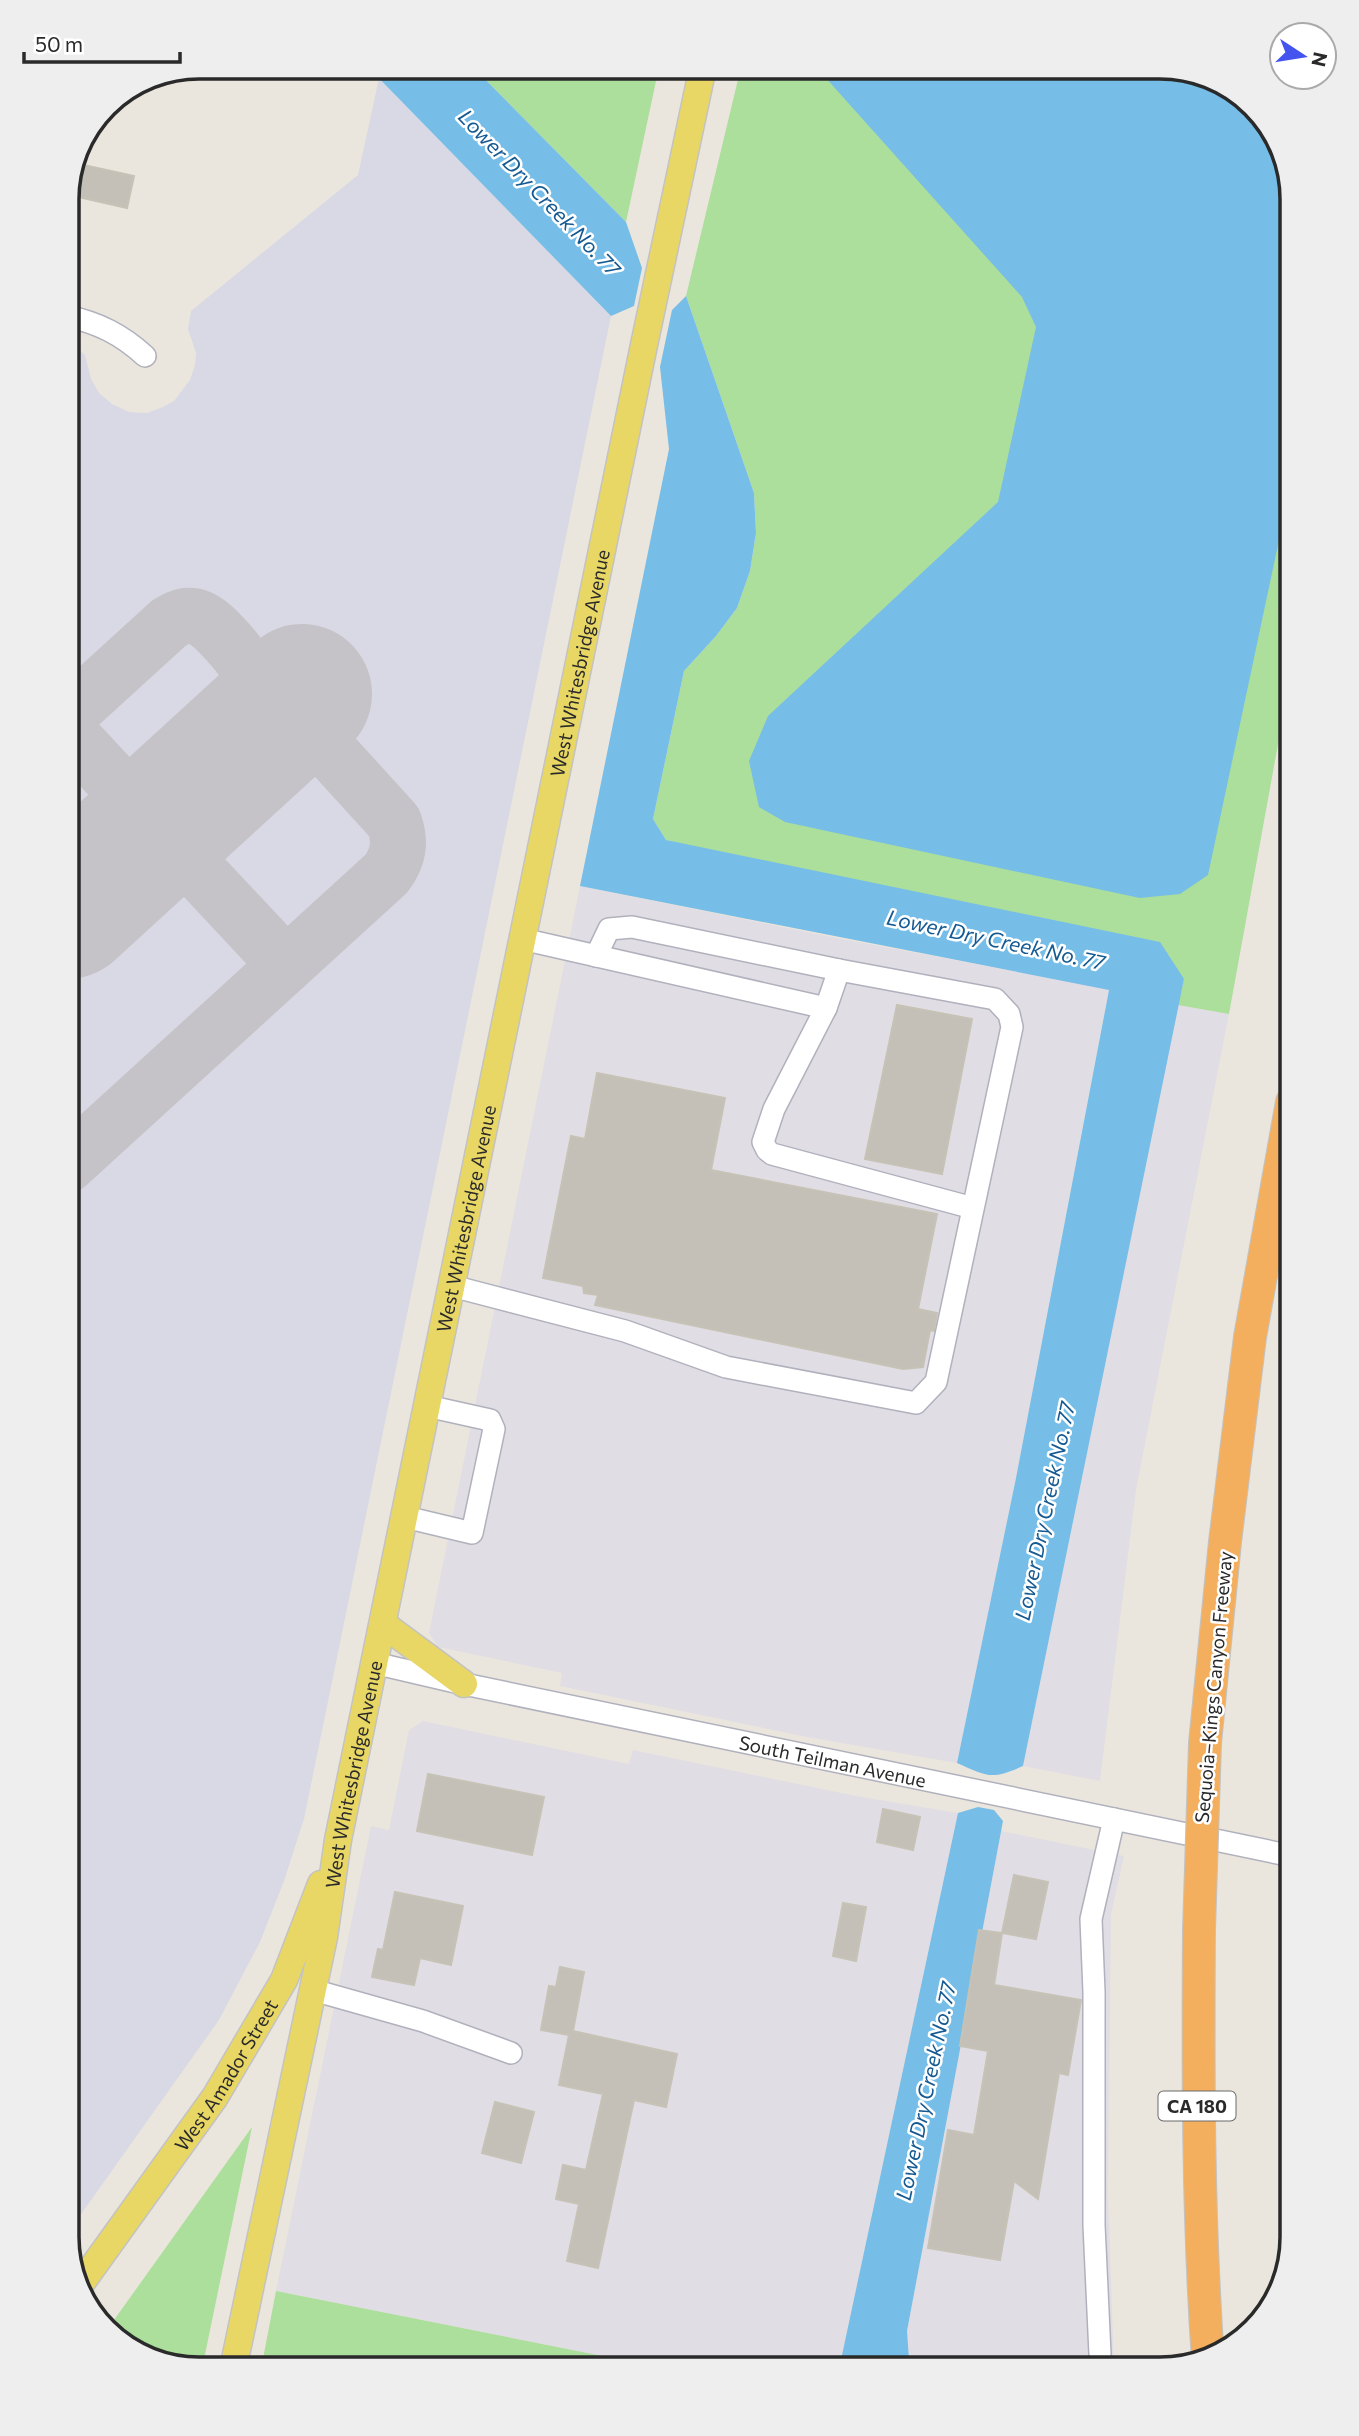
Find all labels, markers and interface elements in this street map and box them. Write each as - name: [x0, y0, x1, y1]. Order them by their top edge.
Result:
- scale bar: [24, 21, 180, 65]
- north arrow: [1268, 21, 1338, 91]
- text: 50 m: [35, 31, 83, 56]
- text: N: [1307, 50, 1333, 69]
- water label: Lower Dry Creek No. 77: [454, 103, 627, 282]
- street label: West Whitesbridge Avenue: [544, 547, 613, 779]
- water label: Lower Dry Creek No. 77: [885, 904, 1109, 975]
- street label: West Whitesbridge Avenue: [431, 1103, 500, 1334]
- water label: Lower Dry Creek No. 77: [1009, 1398, 1080, 1622]
- street label: Sequoia–Kings Canyon Freeway: [1190, 1550, 1236, 1824]
- street label: West Whitesbridge Avenue: [320, 1658, 386, 1889]
- street label: South Teilman Avenue: [737, 1730, 928, 1791]
- water label: Lower Dry Creek No. 77: [890, 1978, 961, 2202]
- street label: West Amador Street: [169, 1994, 282, 2155]
- road number: CA 180: [1158, 2092, 1236, 2120]

